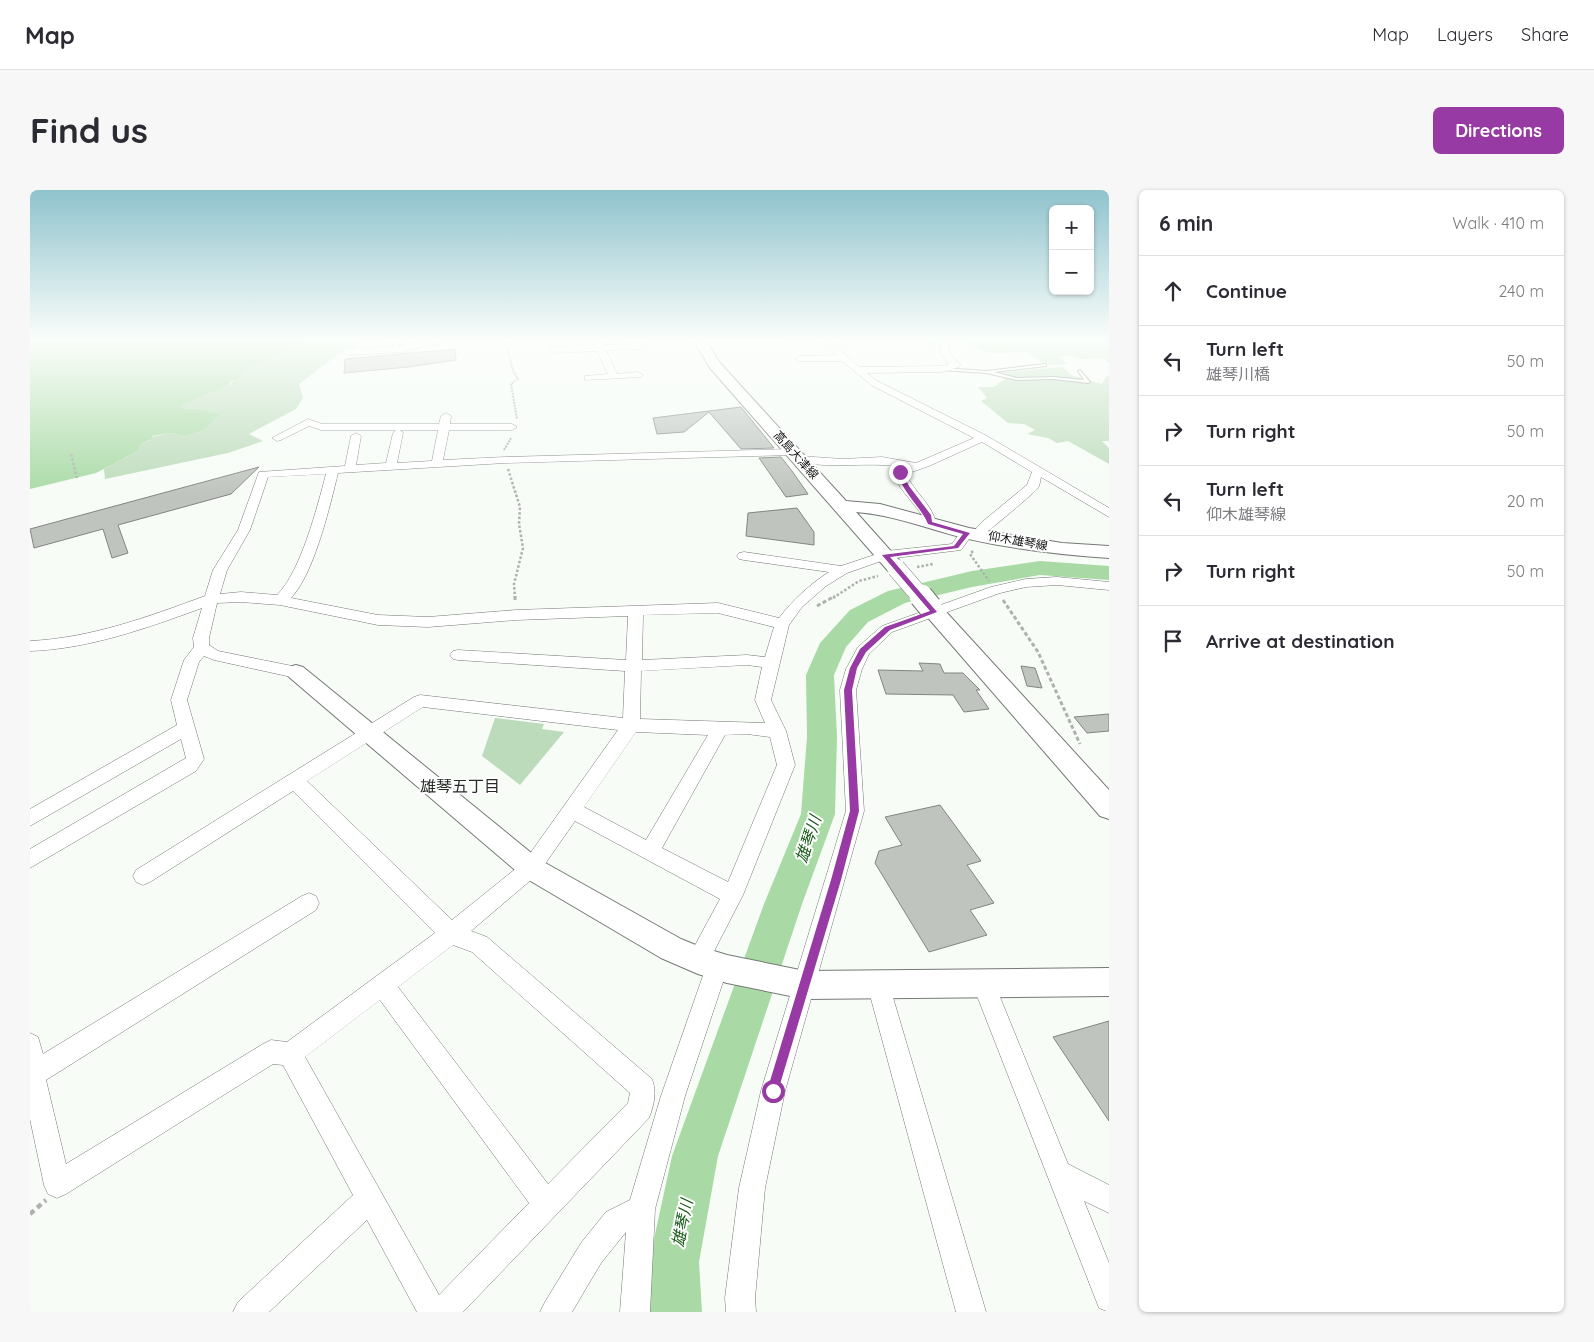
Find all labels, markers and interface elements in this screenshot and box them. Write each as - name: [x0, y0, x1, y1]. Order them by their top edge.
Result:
- text: Map: [25, 20, 75, 50]
- text: Map: [1372, 23, 1409, 46]
- text: Layers: [1437, 23, 1493, 46]
- text: Share: [1521, 23, 1569, 46]
- button: Directions: [1433, 107, 1564, 154]
- text: Find us: [30, 108, 148, 152]
- map controls: [1049, 205, 1094, 295]
- button: +: [1049, 205, 1094, 250]
- text: 6 min: [1159, 210, 1213, 236]
- text: Walk · 410 m: [1452, 213, 1544, 233]
- button: −: [1049, 250, 1094, 295]
- icon: ahead: [1159, 277, 1187, 305]
- text: Continue: [1206, 279, 1287, 303]
- text: 240 m: [1498, 281, 1544, 301]
- text: Turn left: [1206, 337, 1284, 361]
- icon: left: [1159, 347, 1187, 375]
- text: 50 m: [1507, 351, 1544, 371]
- text: 雄琴川橋: [1206, 364, 1270, 384]
- icon: right: [1159, 417, 1187, 445]
- text: Turn right: [1206, 419, 1295, 443]
- text: 50 m: [1507, 421, 1544, 441]
- street label: 高島大津線: [771, 427, 822, 482]
- route end: [889, 461, 912, 484]
- text: Turn left: [1206, 477, 1284, 501]
- icon: left: [1159, 487, 1187, 515]
- text: 20 m: [1507, 491, 1544, 511]
- text: 仰木雄琴線: [1206, 504, 1286, 524]
- street label: 仰木雄琴線: [987, 528, 1049, 553]
- icon: right: [1159, 557, 1187, 585]
- text: Turn right: [1206, 559, 1295, 583]
- text: 50 m: [1507, 561, 1544, 581]
- icon: arrive: [1159, 627, 1187, 655]
- text: Arrive at destination: [1206, 629, 1395, 653]
- district label: 雄琴五丁目: [420, 776, 500, 796]
- water label: 雄琴川: [791, 811, 826, 865]
- route start: [762, 1080, 785, 1103]
- water label: 雄琴川: [668, 1196, 697, 1248]

